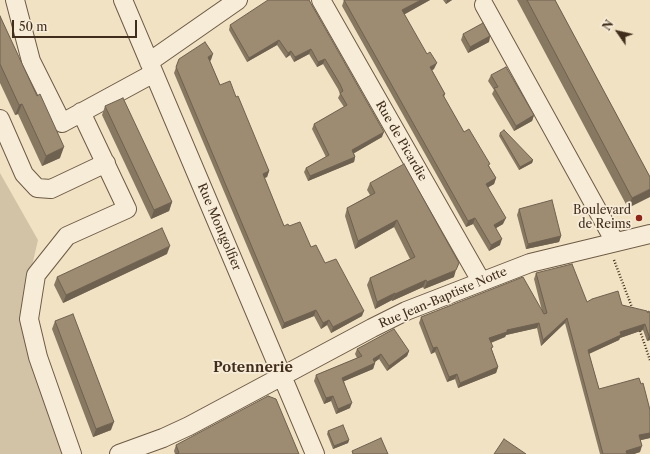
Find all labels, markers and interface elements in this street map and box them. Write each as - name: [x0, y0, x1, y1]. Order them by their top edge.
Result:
- scale bar: [14, 12, 139, 38]
- north arrow: [598, 12, 638, 52]
- text: N: [600, 17, 617, 33]
- text: 50 m: [19, 19, 48, 34]
- street label: Rue de Picardie: [372, 98, 430, 184]
- street label: Rue Montgolfier: [194, 181, 244, 273]
- place label: Boulevard de Reims: [573, 204, 631, 232]
- marker: Boulevard de Reims: [634, 213, 644, 223]
- street label: Rue Jean-Baptiste Notte: [377, 264, 509, 332]
- district label: Potennerie: [213, 360, 293, 376]

